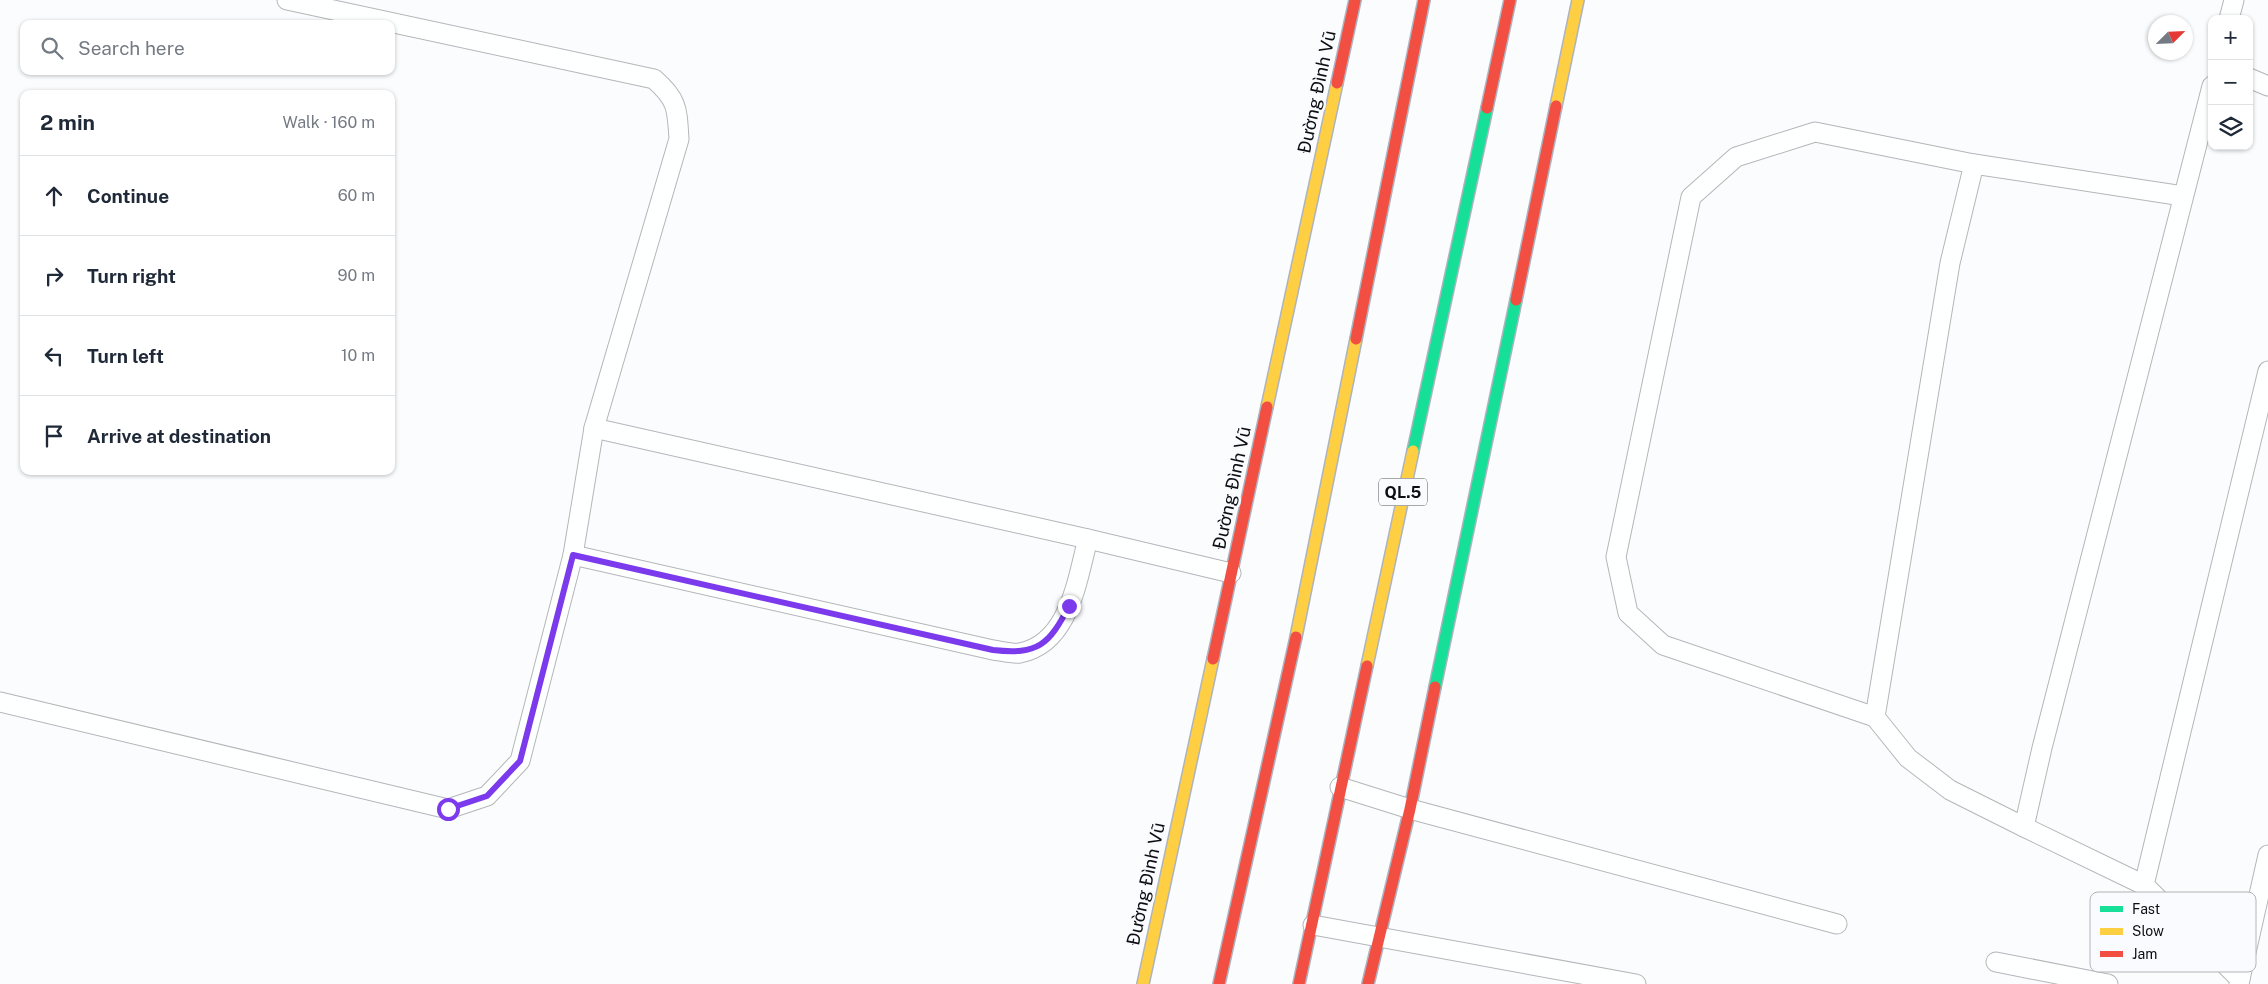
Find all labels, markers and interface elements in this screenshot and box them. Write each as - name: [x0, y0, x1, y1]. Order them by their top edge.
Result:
- north arrow: [2148, 15, 2193, 60]
- map controls: [2208, 15, 2253, 150]
- button: +: [2208, 15, 2253, 60]
- search box: [20, 20, 395, 75]
- street label: Đường Đình Vũ: [1293, 28, 1340, 155]
- icon: search: [38, 34, 66, 62]
- text: Search here: [78, 37, 185, 59]
- button: −: [2208, 60, 2253, 105]
- button: layers: [2208, 105, 2253, 150]
- text: 2 min: [40, 110, 95, 135]
- text: Walk · 160 m: [283, 113, 375, 132]
- icon: ahead: [40, 182, 68, 210]
- text: Continue: [87, 185, 169, 207]
- text: 60 m: [338, 186, 375, 205]
- icon: right: [40, 262, 68, 290]
- text: Turn right: [87, 265, 176, 287]
- text: 90 m: [338, 266, 375, 285]
- icon: left: [40, 342, 68, 370]
- text: Turn left: [87, 345, 164, 367]
- text: 10 m: [341, 346, 375, 365]
- icon: arrive: [40, 422, 68, 450]
- street label: Đường Đình Vũ: [1208, 424, 1255, 551]
- text: Arrive at destination: [87, 425, 271, 447]
- road number: QL.5: [1379, 478, 1427, 506]
- route end: [1058, 595, 1081, 618]
- route start: [437, 798, 460, 821]
- street label: Đường Đình Vũ: [1122, 820, 1169, 947]
- legend: [2090, 892, 2256, 972]
- text: Fast: [2132, 901, 2160, 917]
- text: Slow: [2132, 923, 2164, 939]
- text: Jam: [2132, 946, 2157, 962]

